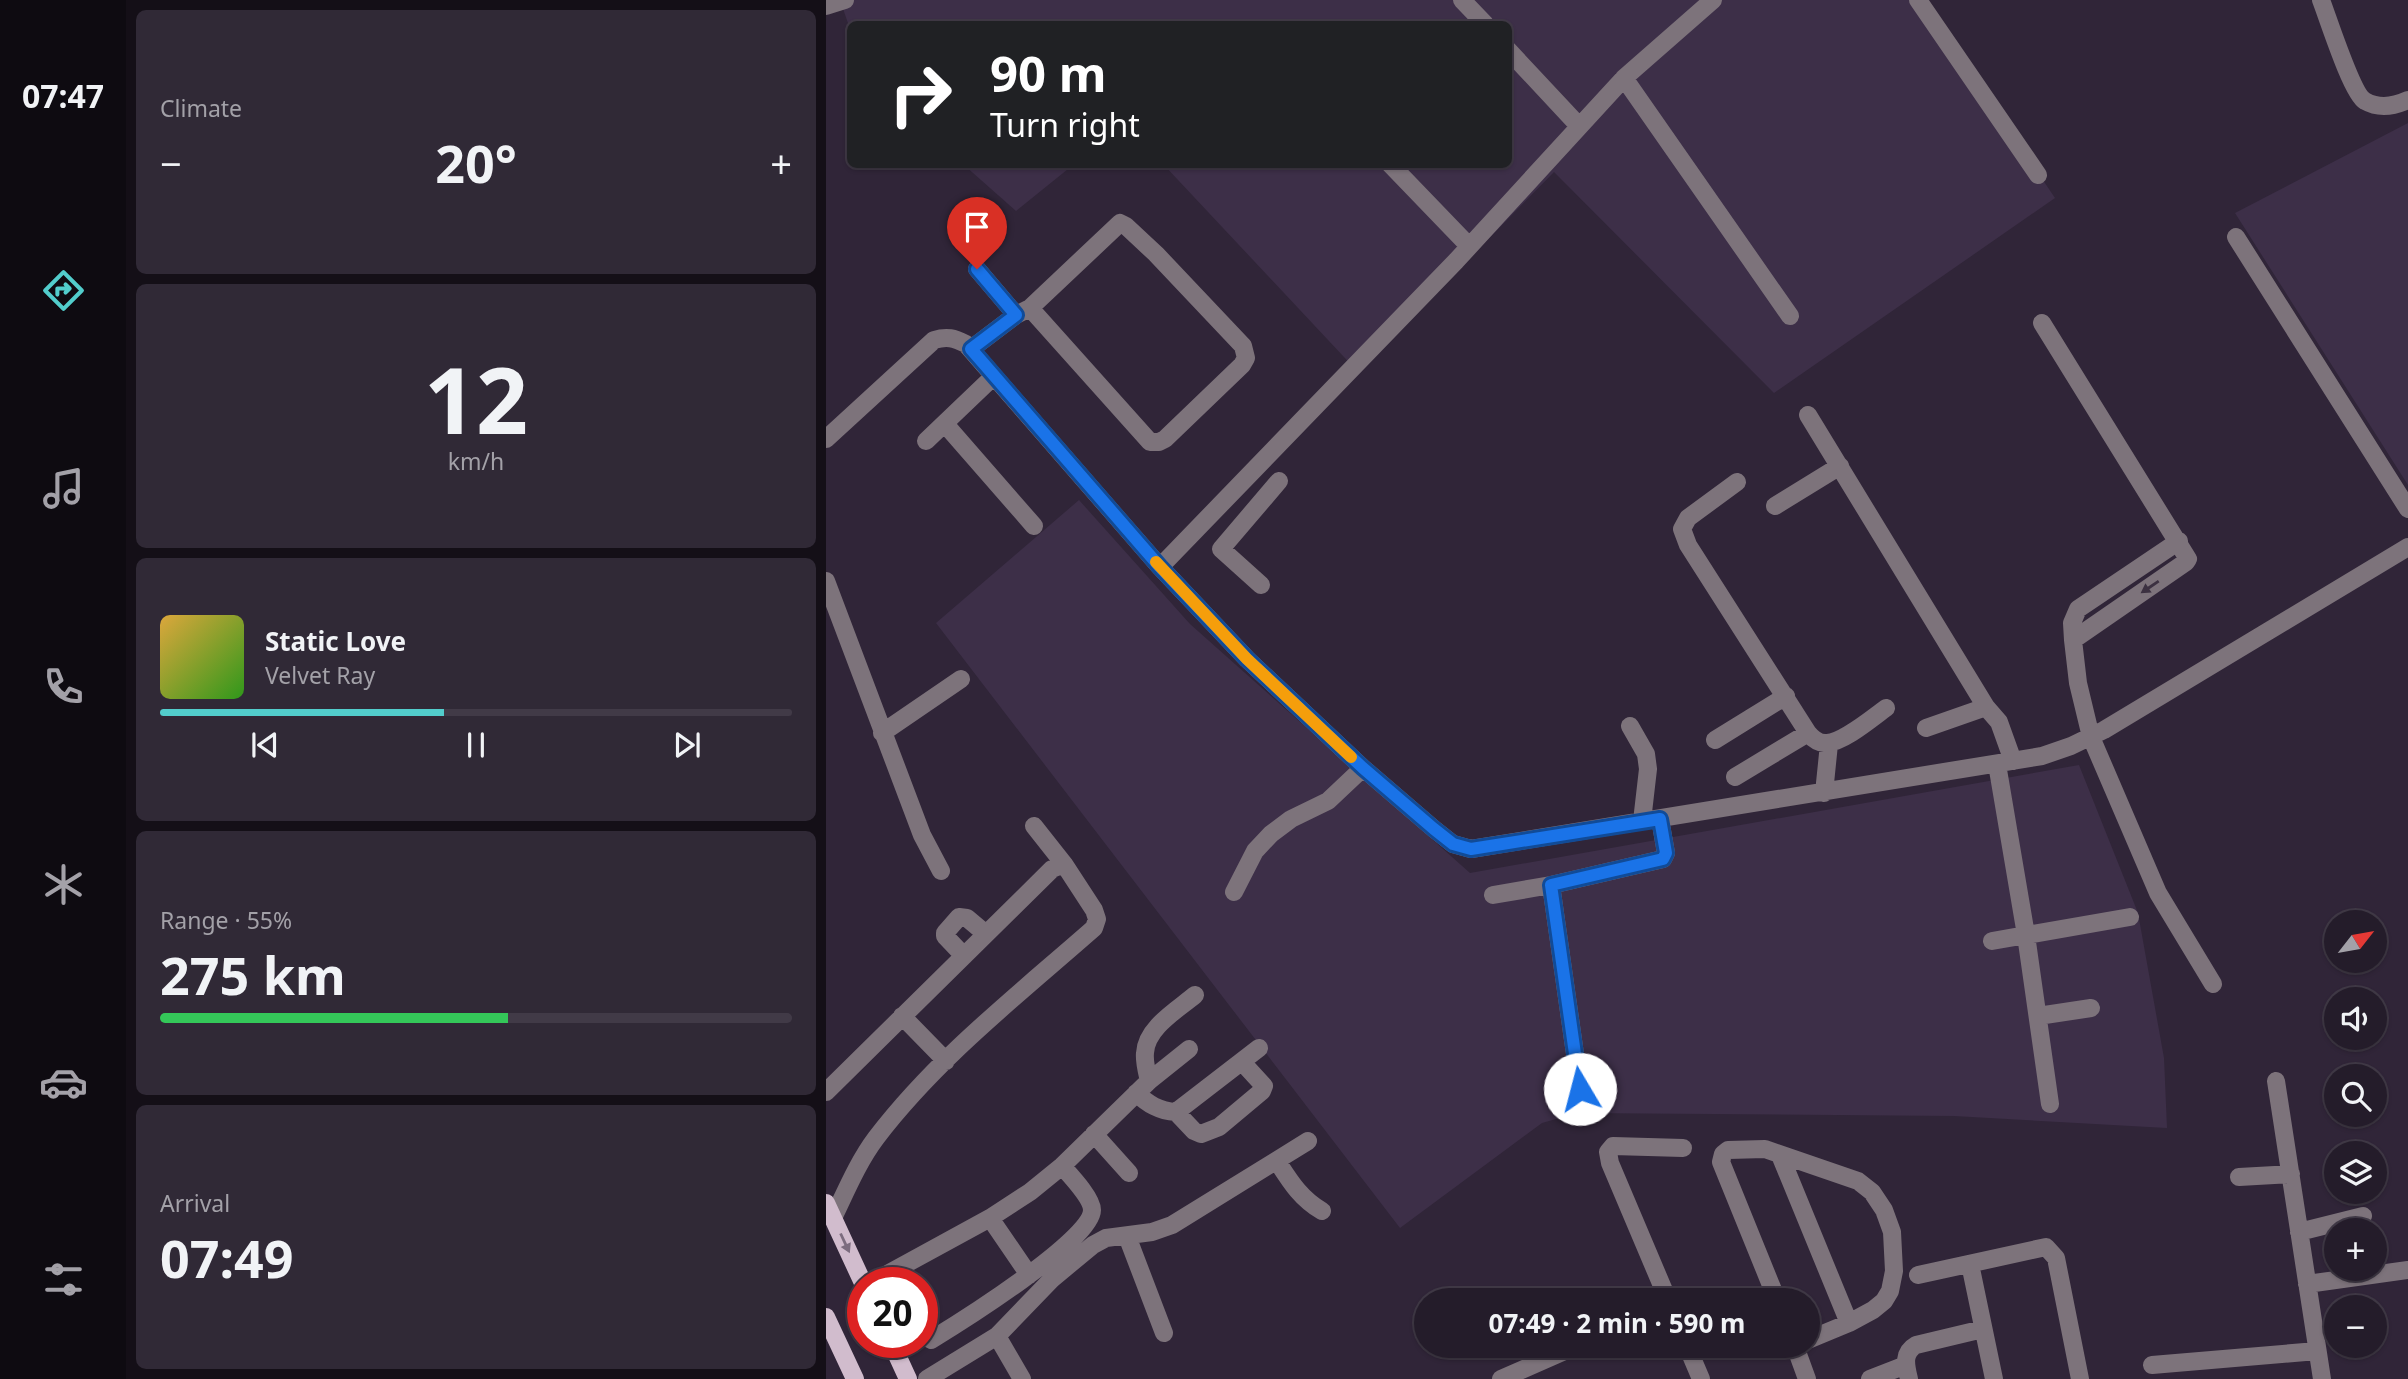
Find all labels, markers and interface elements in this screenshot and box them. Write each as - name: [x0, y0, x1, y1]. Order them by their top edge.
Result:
- text: 90 m: [990, 40, 1107, 106]
- icon: right: [875, 49, 966, 140]
- text: 07:47: [22, 74, 104, 117]
- text: Climate: [160, 92, 242, 124]
- text: Turn right: [990, 103, 1140, 146]
- text: 20°: [435, 127, 517, 198]
- text: −: [160, 137, 182, 189]
- text: +: [770, 137, 792, 189]
- pin: [947, 197, 1007, 269]
- icon: arrive: [958, 208, 996, 246]
- icon: directions: [39, 266, 88, 315]
- text: 12: [424, 337, 528, 461]
- text: km/h: [448, 445, 504, 477]
- icon: music: [39, 464, 88, 513]
- one-way arrow: [2141, 580, 2159, 594]
- text: Static Love: [265, 623, 406, 659]
- text: Velvet Ray: [265, 659, 375, 691]
- icon: phone: [39, 662, 88, 711]
- icon: previous: [246, 726, 284, 764]
- icon: pause: [457, 726, 495, 764]
- icon: next: [668, 726, 706, 764]
- icon: climate: [39, 860, 88, 909]
- text: Range · 55%: [160, 904, 292, 936]
- north arrow: [2324, 910, 2387, 973]
- map controls: [2324, 910, 2387, 1358]
- text: 275 km: [160, 939, 346, 1010]
- button: sound: [2324, 987, 2387, 1050]
- position arrow: [1543, 1052, 1617, 1126]
- icon: car: [39, 1058, 88, 1107]
- button: search: [2324, 1064, 2387, 1127]
- button: layers: [2324, 1141, 2387, 1204]
- text: Arrival: [160, 1187, 230, 1219]
- button: +: [2324, 1218, 2387, 1281]
- text: 07:49: [160, 1222, 294, 1293]
- one-way arrow: [839, 1233, 850, 1253]
- icon: filters: [39, 1255, 88, 1304]
- speed limit sign: 20: [847, 1267, 938, 1358]
- button: −: [2324, 1295, 2387, 1358]
- text: 07:49 · 2 min · 590 m: [1489, 1305, 1745, 1341]

